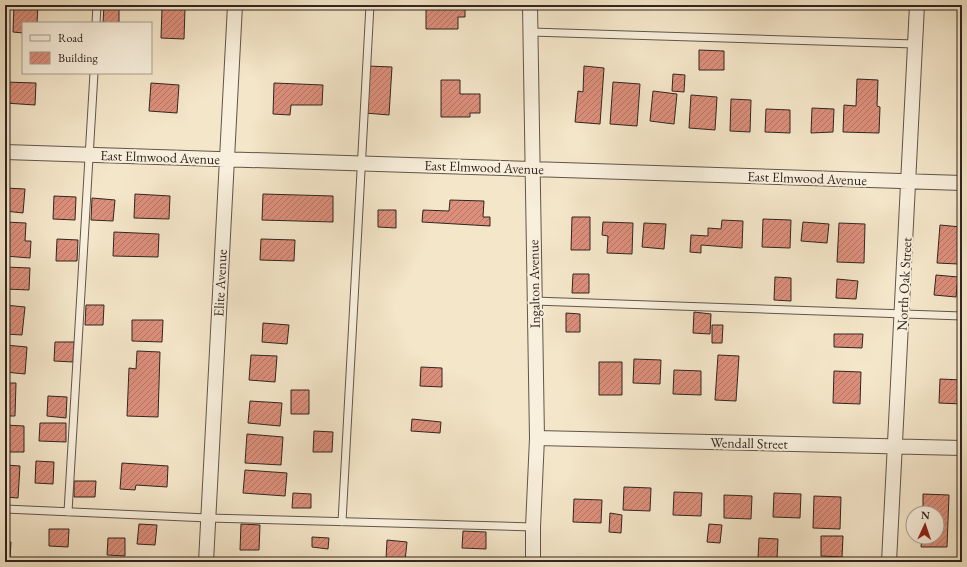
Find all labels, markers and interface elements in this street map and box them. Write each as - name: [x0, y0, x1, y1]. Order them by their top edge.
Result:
- legend: [22, 22, 152, 74]
- text: Road: [58, 30, 84, 46]
- text: Building: [58, 50, 99, 66]
- street label: East Elmwood Avenue: [100, 146, 221, 168]
- street label: East Elmwood Avenue: [424, 156, 545, 178]
- street label: East Elmwood Avenue: [747, 167, 868, 189]
- street label: North Oak Street: [893, 236, 915, 331]
- street label: Ingalton Avenue: [524, 239, 544, 329]
- street label: Elite Avenue: [209, 248, 231, 317]
- street label: Wendall Street: [710, 433, 788, 453]
- north arrow: [905, 505, 945, 545]
- text: N: [921, 508, 930, 522]

